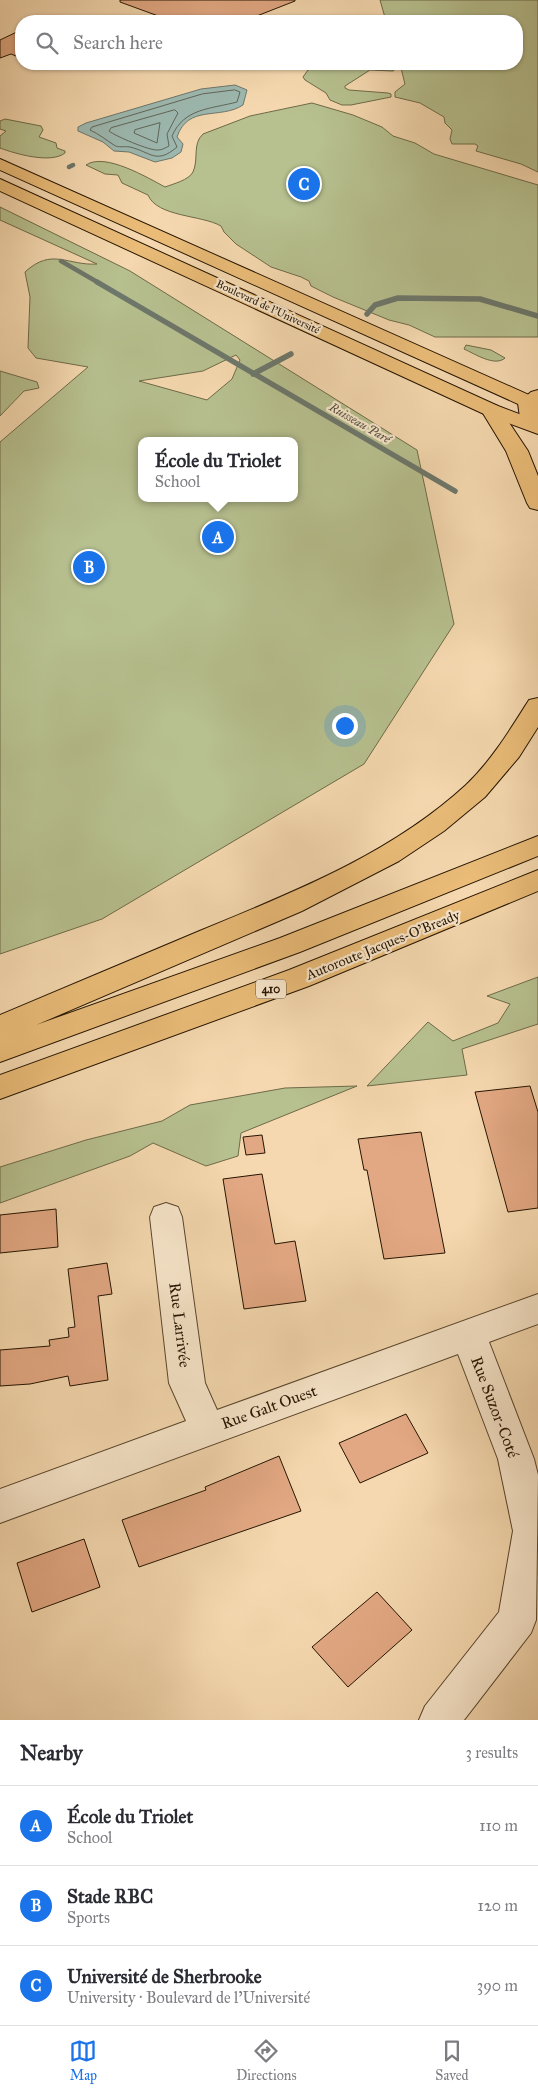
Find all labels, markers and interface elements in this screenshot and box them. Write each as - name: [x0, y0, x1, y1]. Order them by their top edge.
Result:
- search box: [15, 15, 523, 70]
- icon: search: [33, 29, 61, 57]
- text: Search here: [73, 31, 163, 54]
- pin: C: [288, 165, 320, 203]
- street label: Boulevard de l'Université: [214, 277, 322, 337]
- water label: Ruisseau Paré: [326, 399, 395, 447]
- popup: [138, 437, 298, 502]
- text: École du Triolet: [155, 449, 281, 472]
- text: School: [155, 472, 200, 491]
- pin: A: [202, 518, 234, 556]
- pin: B: [73, 548, 105, 586]
- your location: [332, 713, 358, 739]
- street label: Autoroute Jacques-O'Bready: [303, 906, 463, 985]
- road number: 410: [256, 980, 286, 999]
- street label: Rue Larrivée: [165, 1281, 195, 1369]
- street label: Rue Suzor-Coté: [467, 1354, 523, 1461]
- street label: Rue Galt Ouest: [219, 1381, 320, 1433]
- text: Nearby: [20, 1740, 83, 1766]
- text: 3 results: [465, 1743, 518, 1762]
- text: École du Triolet: [67, 1805, 193, 1828]
- text: A: [31, 1816, 41, 1835]
- text: 110 m: [479, 1816, 518, 1835]
- text: School: [67, 1828, 112, 1847]
- text: Stade RBC: [67, 1885, 153, 1908]
- text: B: [31, 1896, 41, 1915]
- text: 120 m: [478, 1896, 518, 1915]
- text: Sports: [67, 1908, 110, 1927]
- text: Université de Sherbrooke: [67, 1965, 262, 1988]
- text: C: [31, 1976, 41, 1995]
- text: 390 m: [477, 1976, 518, 1995]
- text: University · Boulevard de l'Université: [67, 1988, 310, 2007]
- tab: Map: [69, 2037, 97, 2084]
- tab: Directions: [236, 2037, 297, 2084]
- tab: Saved: [435, 2037, 469, 2084]

